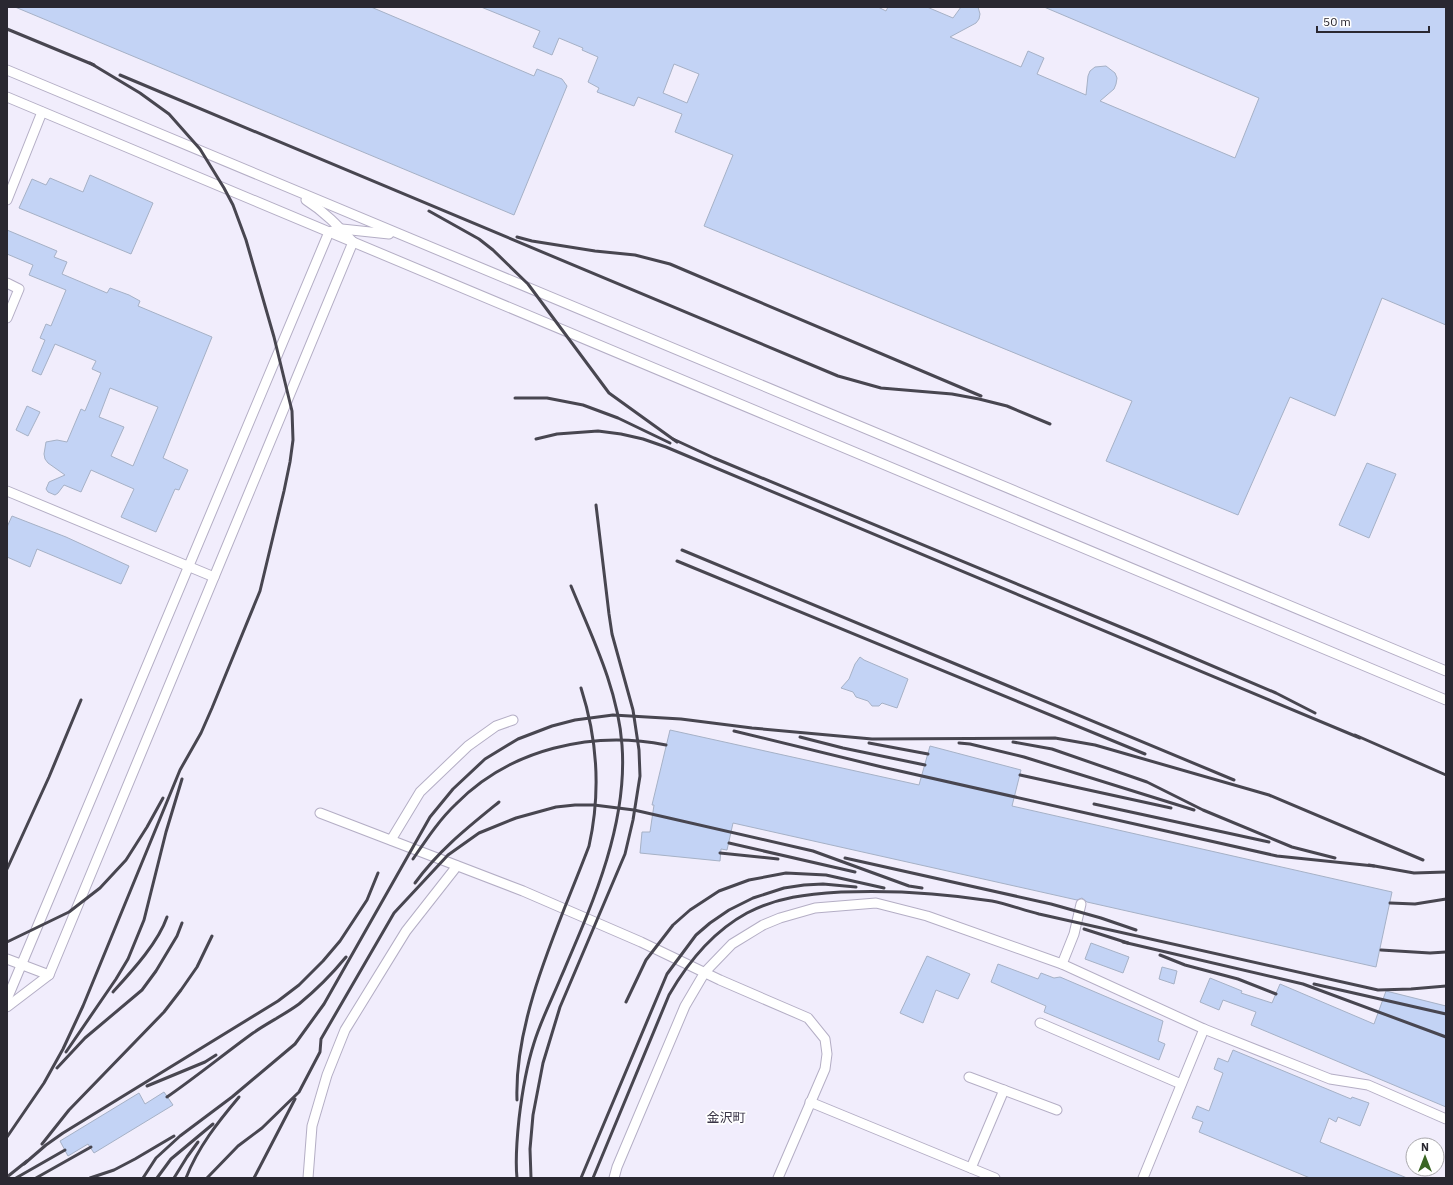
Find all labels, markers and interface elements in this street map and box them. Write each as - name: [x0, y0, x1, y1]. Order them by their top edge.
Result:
- scale bar: [1317, 8, 1429, 34]
- text: 50 m: [1323, 14, 1351, 29]
- district label: 金沢町: [706, 1109, 746, 1126]
- north arrow: [1405, 1137, 1445, 1177]
- text: N: [1421, 1140, 1429, 1154]

